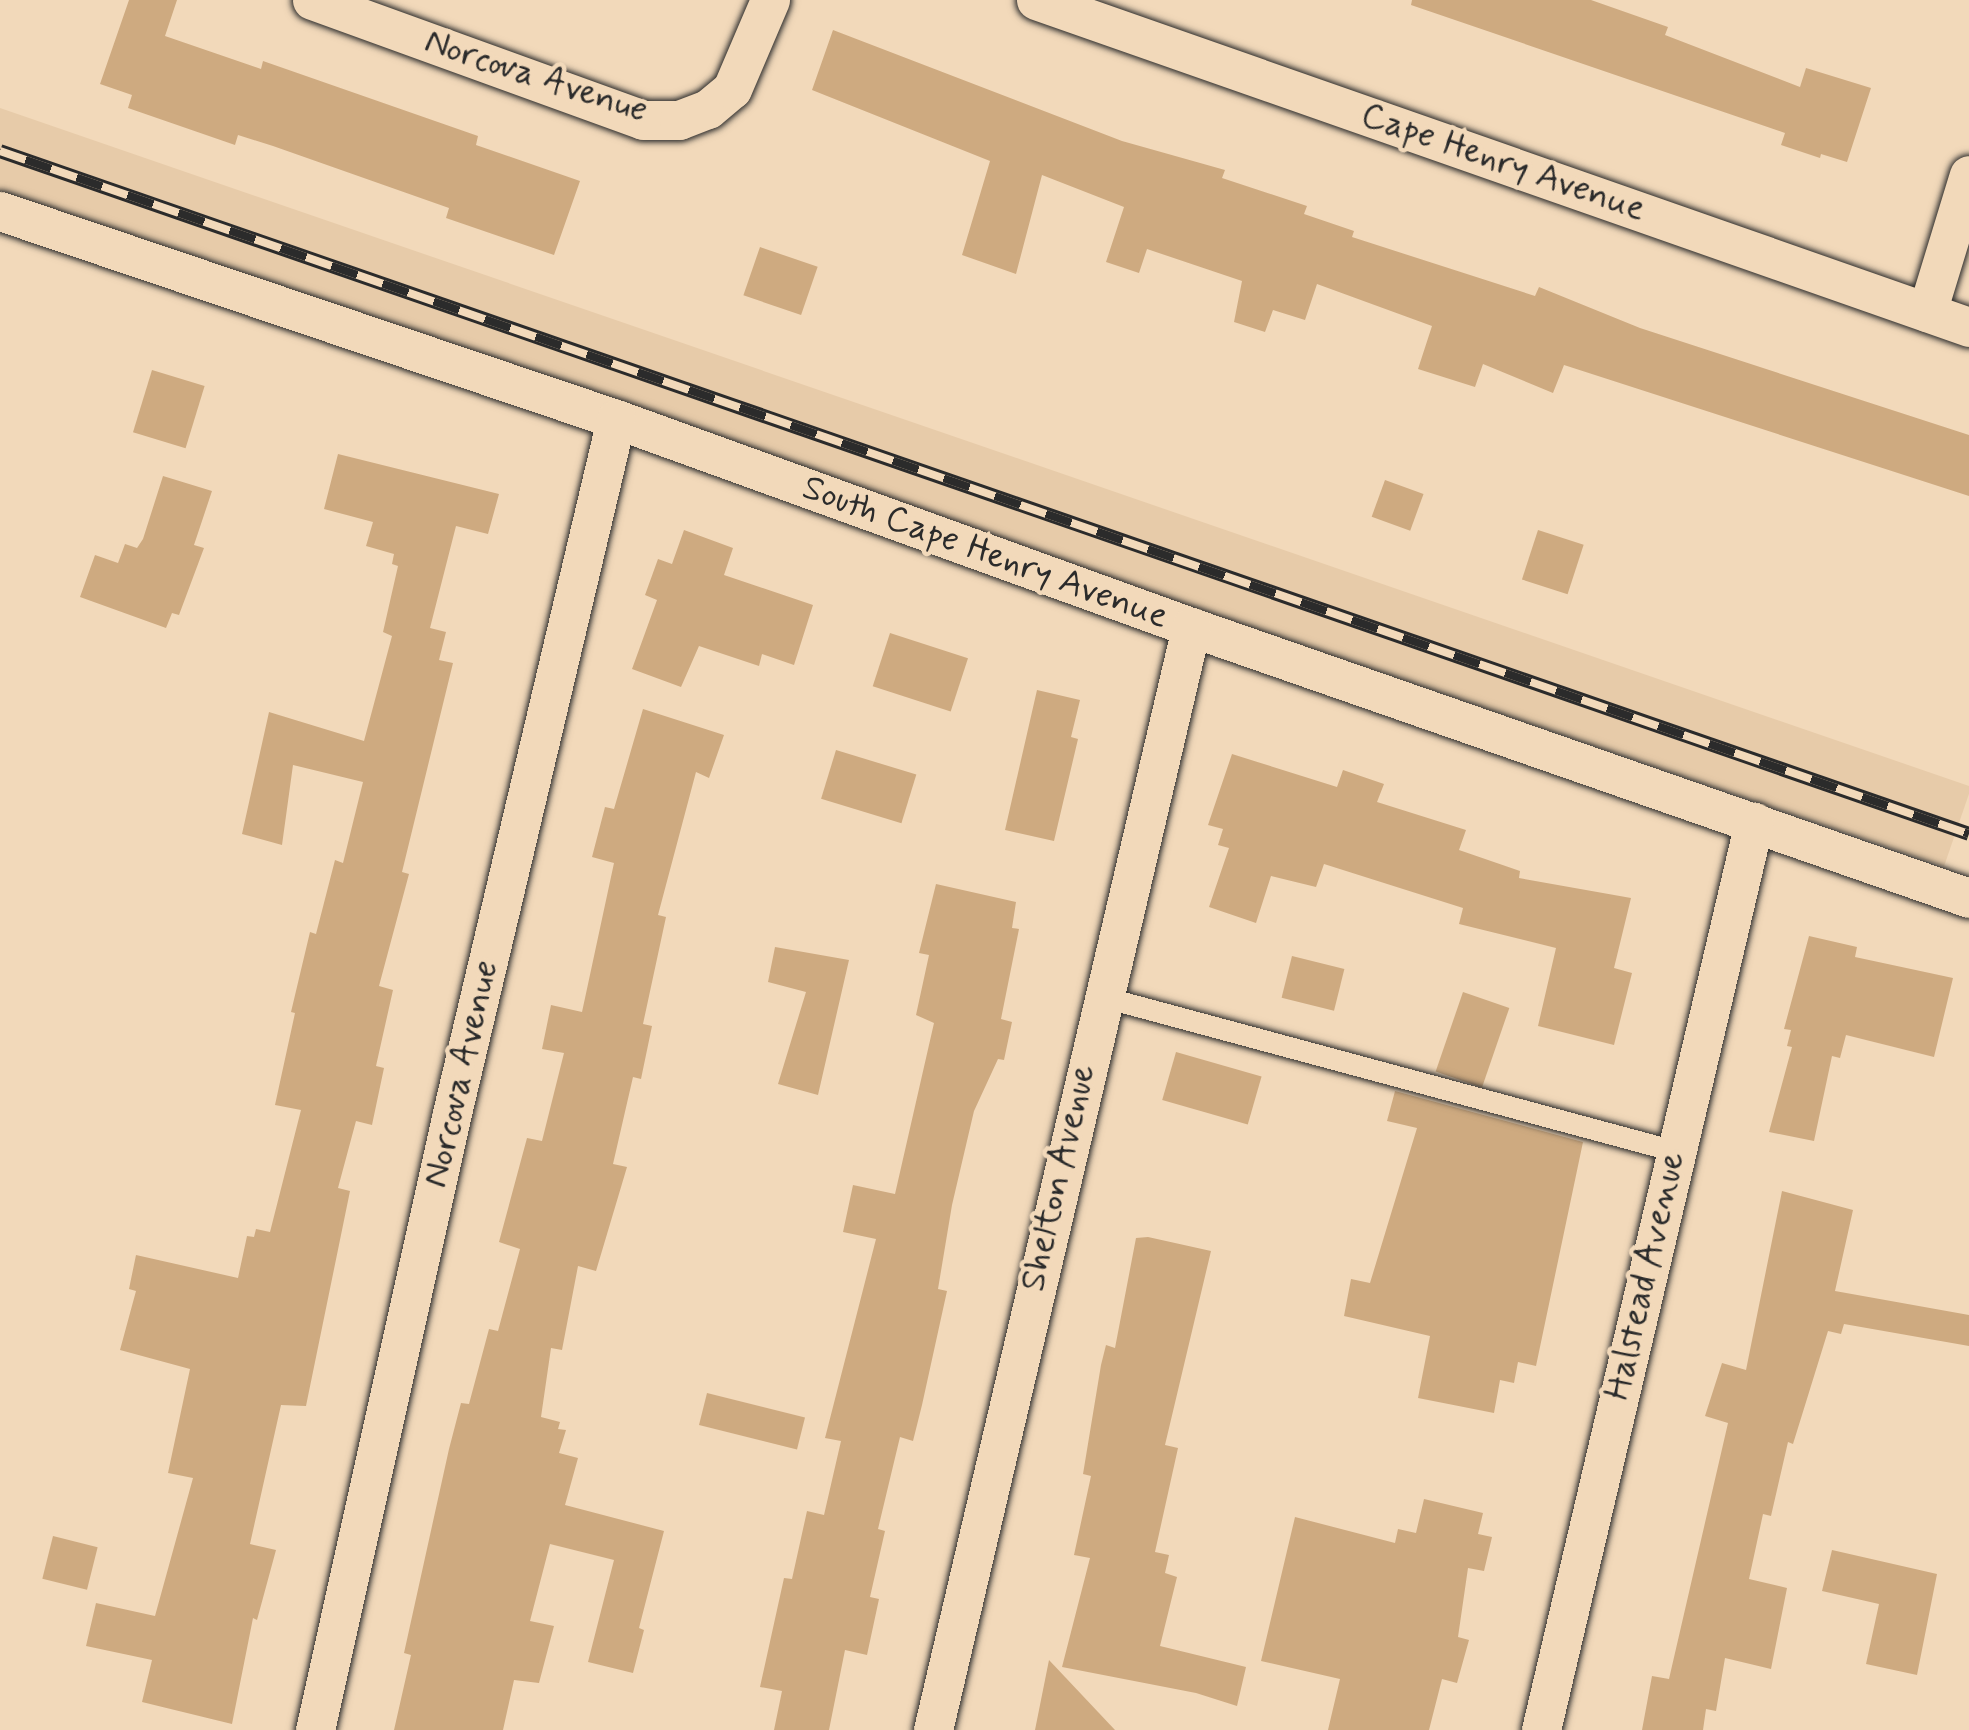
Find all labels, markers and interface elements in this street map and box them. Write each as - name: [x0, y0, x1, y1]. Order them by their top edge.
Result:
- street label: Norcova Avenue: [417, 20, 655, 134]
- street label: Cape Henry Avenue: [1353, 93, 1653, 233]
- street label: South Cape Henry Avenue: [794, 466, 1176, 640]
- street label: Norcova Avenue: [414, 954, 510, 1194]
- street label: Shelton Avenue: [1011, 1056, 1107, 1300]
- street label: Halstead Avenue: [1597, 1149, 1695, 1403]

